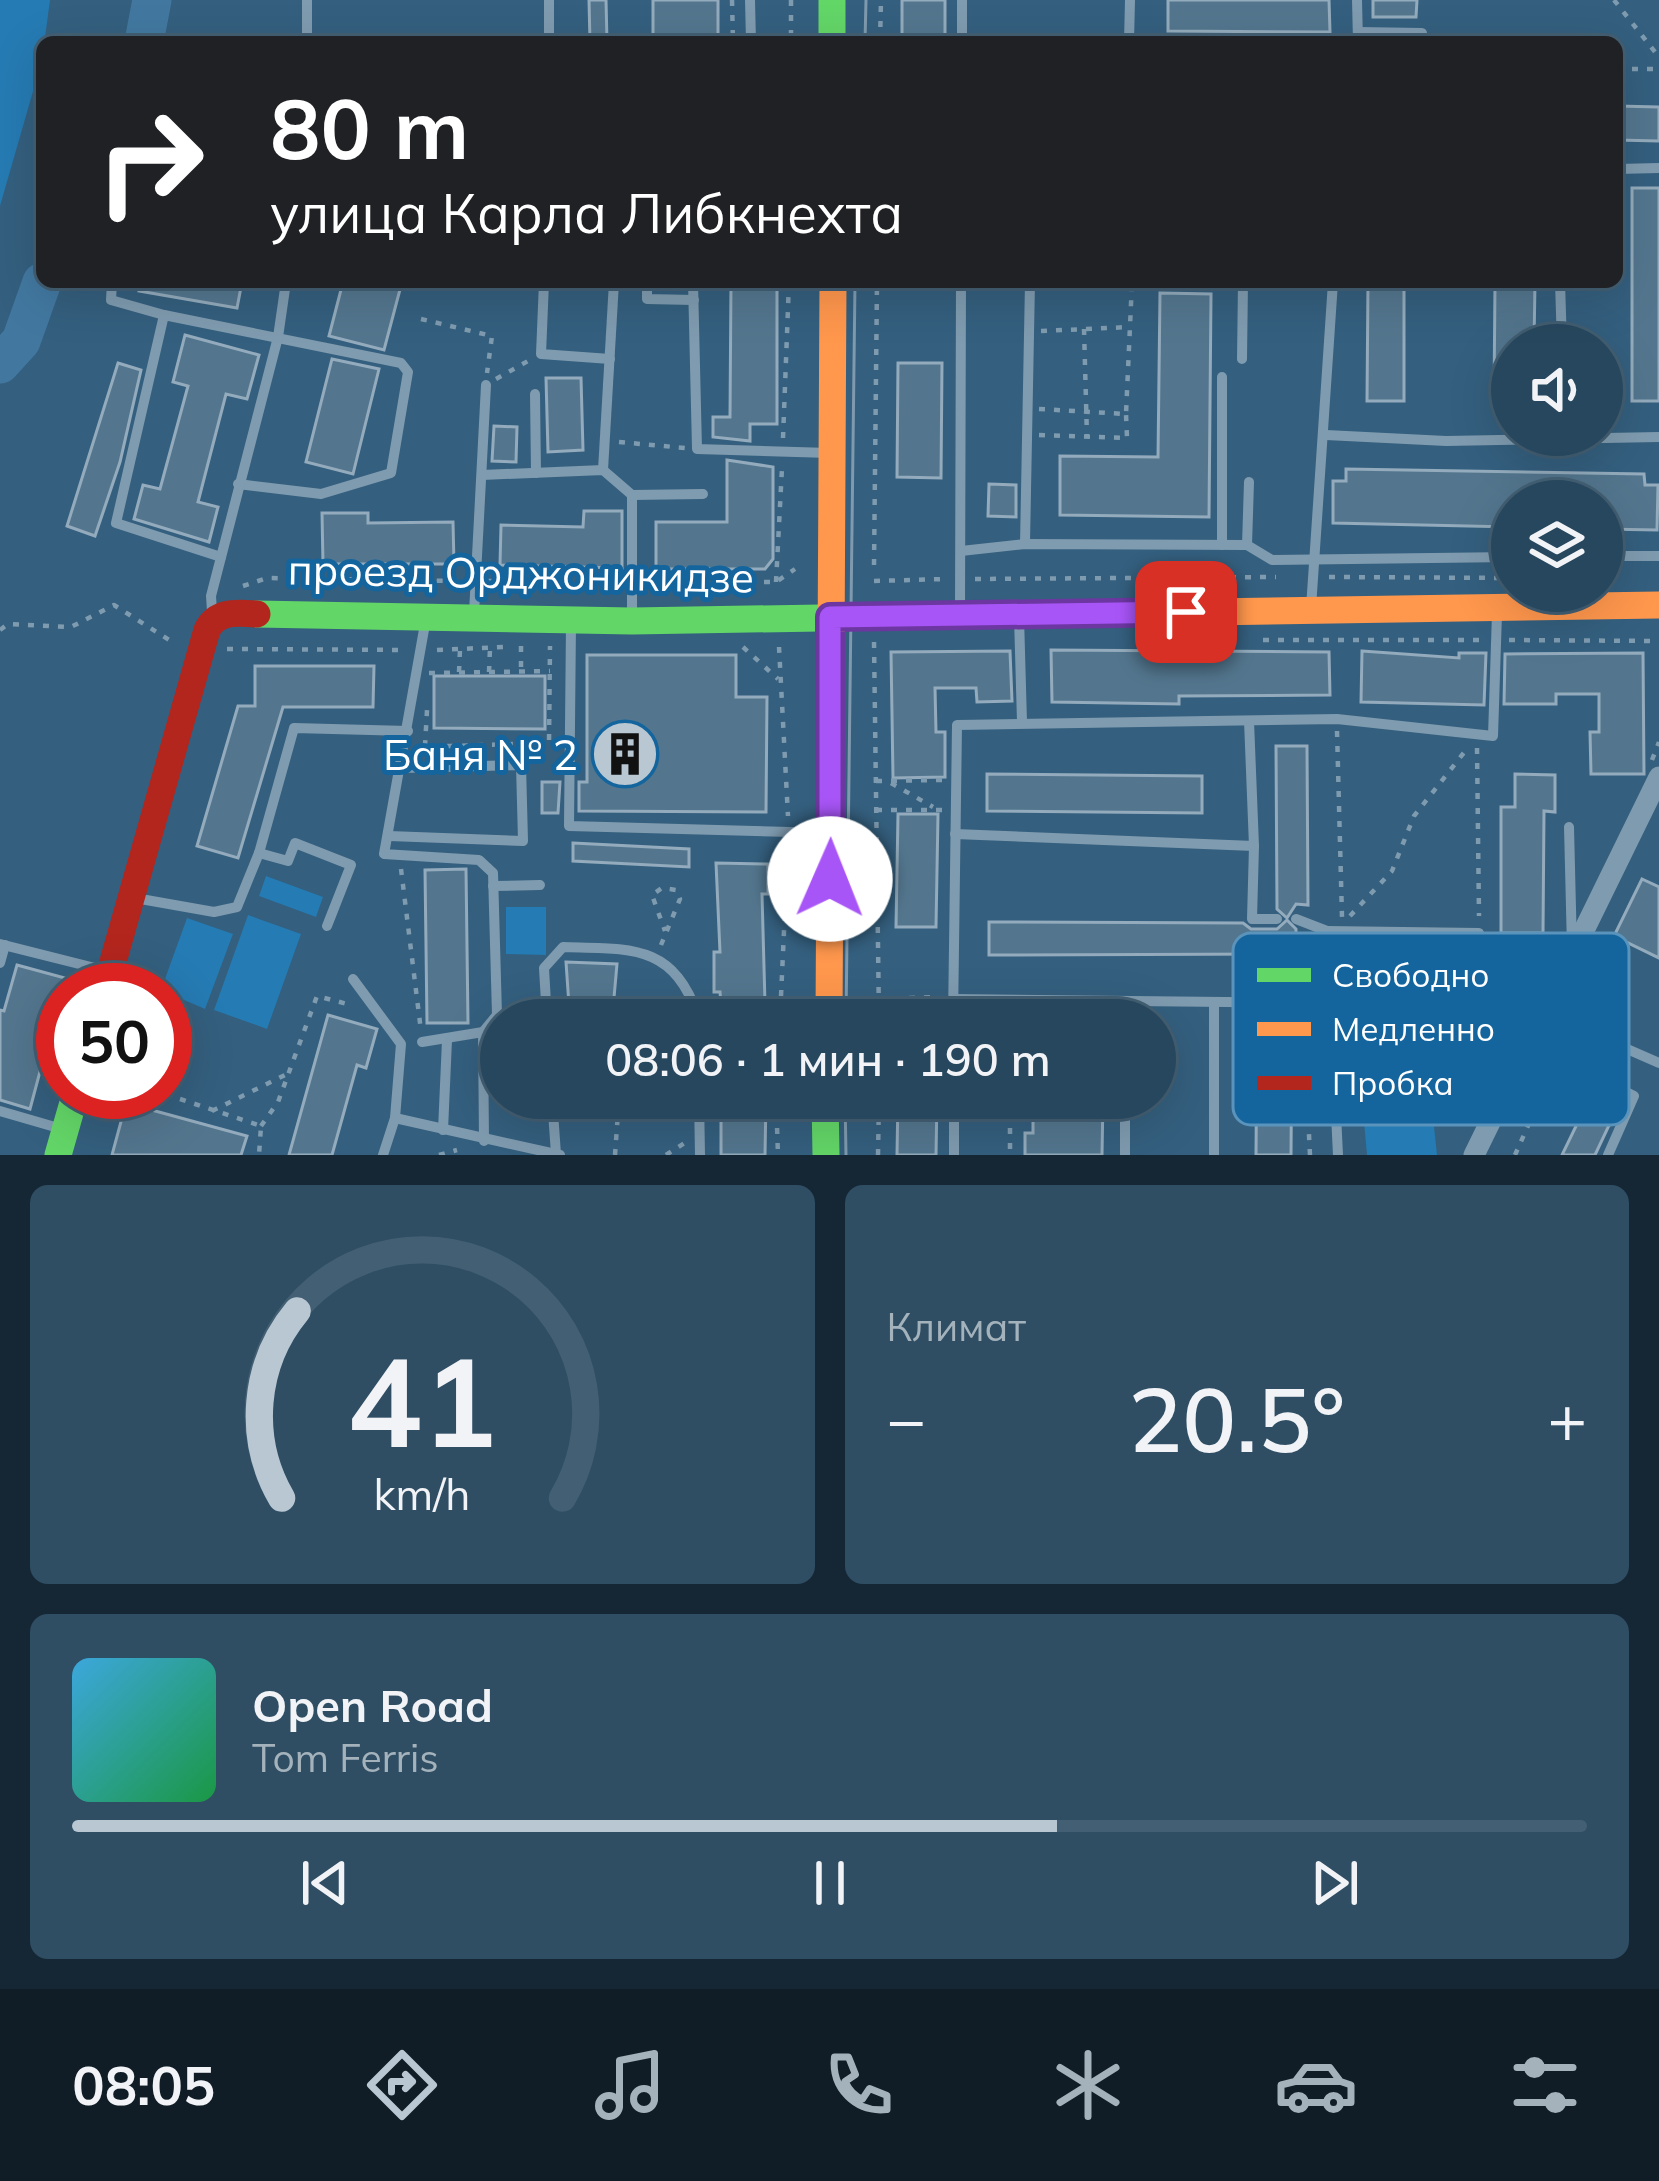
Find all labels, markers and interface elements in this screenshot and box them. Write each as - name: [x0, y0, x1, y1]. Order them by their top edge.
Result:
- text: 80 m: [270, 75, 469, 180]
- icon: right: [72, 84, 228, 240]
- text: улица Карла Либкнехта: [270, 179, 903, 247]
- map controls: [1491, 324, 1623, 612]
- button: sound: [1491, 324, 1623, 456]
- button: layers: [1491, 480, 1623, 612]
- street label: проезд Орджоникидзе: [287, 542, 755, 604]
- pin: [1135, 561, 1237, 663]
- icon: arrive: [1153, 579, 1219, 645]
- building icon: Баня № 2: [590, 719, 660, 789]
- place label: Баня № 2: [383, 728, 578, 781]
- position arrow: [767, 816, 893, 942]
- legend: [1233, 933, 1629, 1125]
- text: Свободно: [1332, 954, 1490, 995]
- speed limit sign: 50: [36, 963, 192, 1119]
- text: Медленно: [1332, 1008, 1495, 1049]
- text: 08:06 · 1 мин · 190 m: [605, 1031, 1051, 1087]
- text: Пробка: [1332, 1062, 1454, 1103]
- text: Климат: [887, 1302, 1026, 1351]
- text: 41: [347, 1322, 497, 1478]
- text: 20.5°: [1128, 1362, 1345, 1475]
- text: −: [887, 1377, 926, 1460]
- text: +: [1547, 1377, 1587, 1460]
- text: km/h: [374, 1466, 471, 1520]
- text: Open Road: [252, 1677, 493, 1733]
- text: Tom Ferris: [252, 1733, 439, 1782]
- icon: previous: [292, 1850, 358, 1916]
- icon: pause: [797, 1850, 863, 1916]
- icon: next: [1302, 1850, 1368, 1916]
- icon: directions: [360, 2043, 444, 2127]
- icon: music: [588, 2043, 672, 2127]
- icon: phone: [817, 2043, 901, 2127]
- icon: climate: [1046, 2043, 1130, 2127]
- icon: car: [1274, 2043, 1358, 2127]
- icon: filters: [1503, 2043, 1587, 2127]
- text: 08:05: [72, 2051, 215, 2119]

